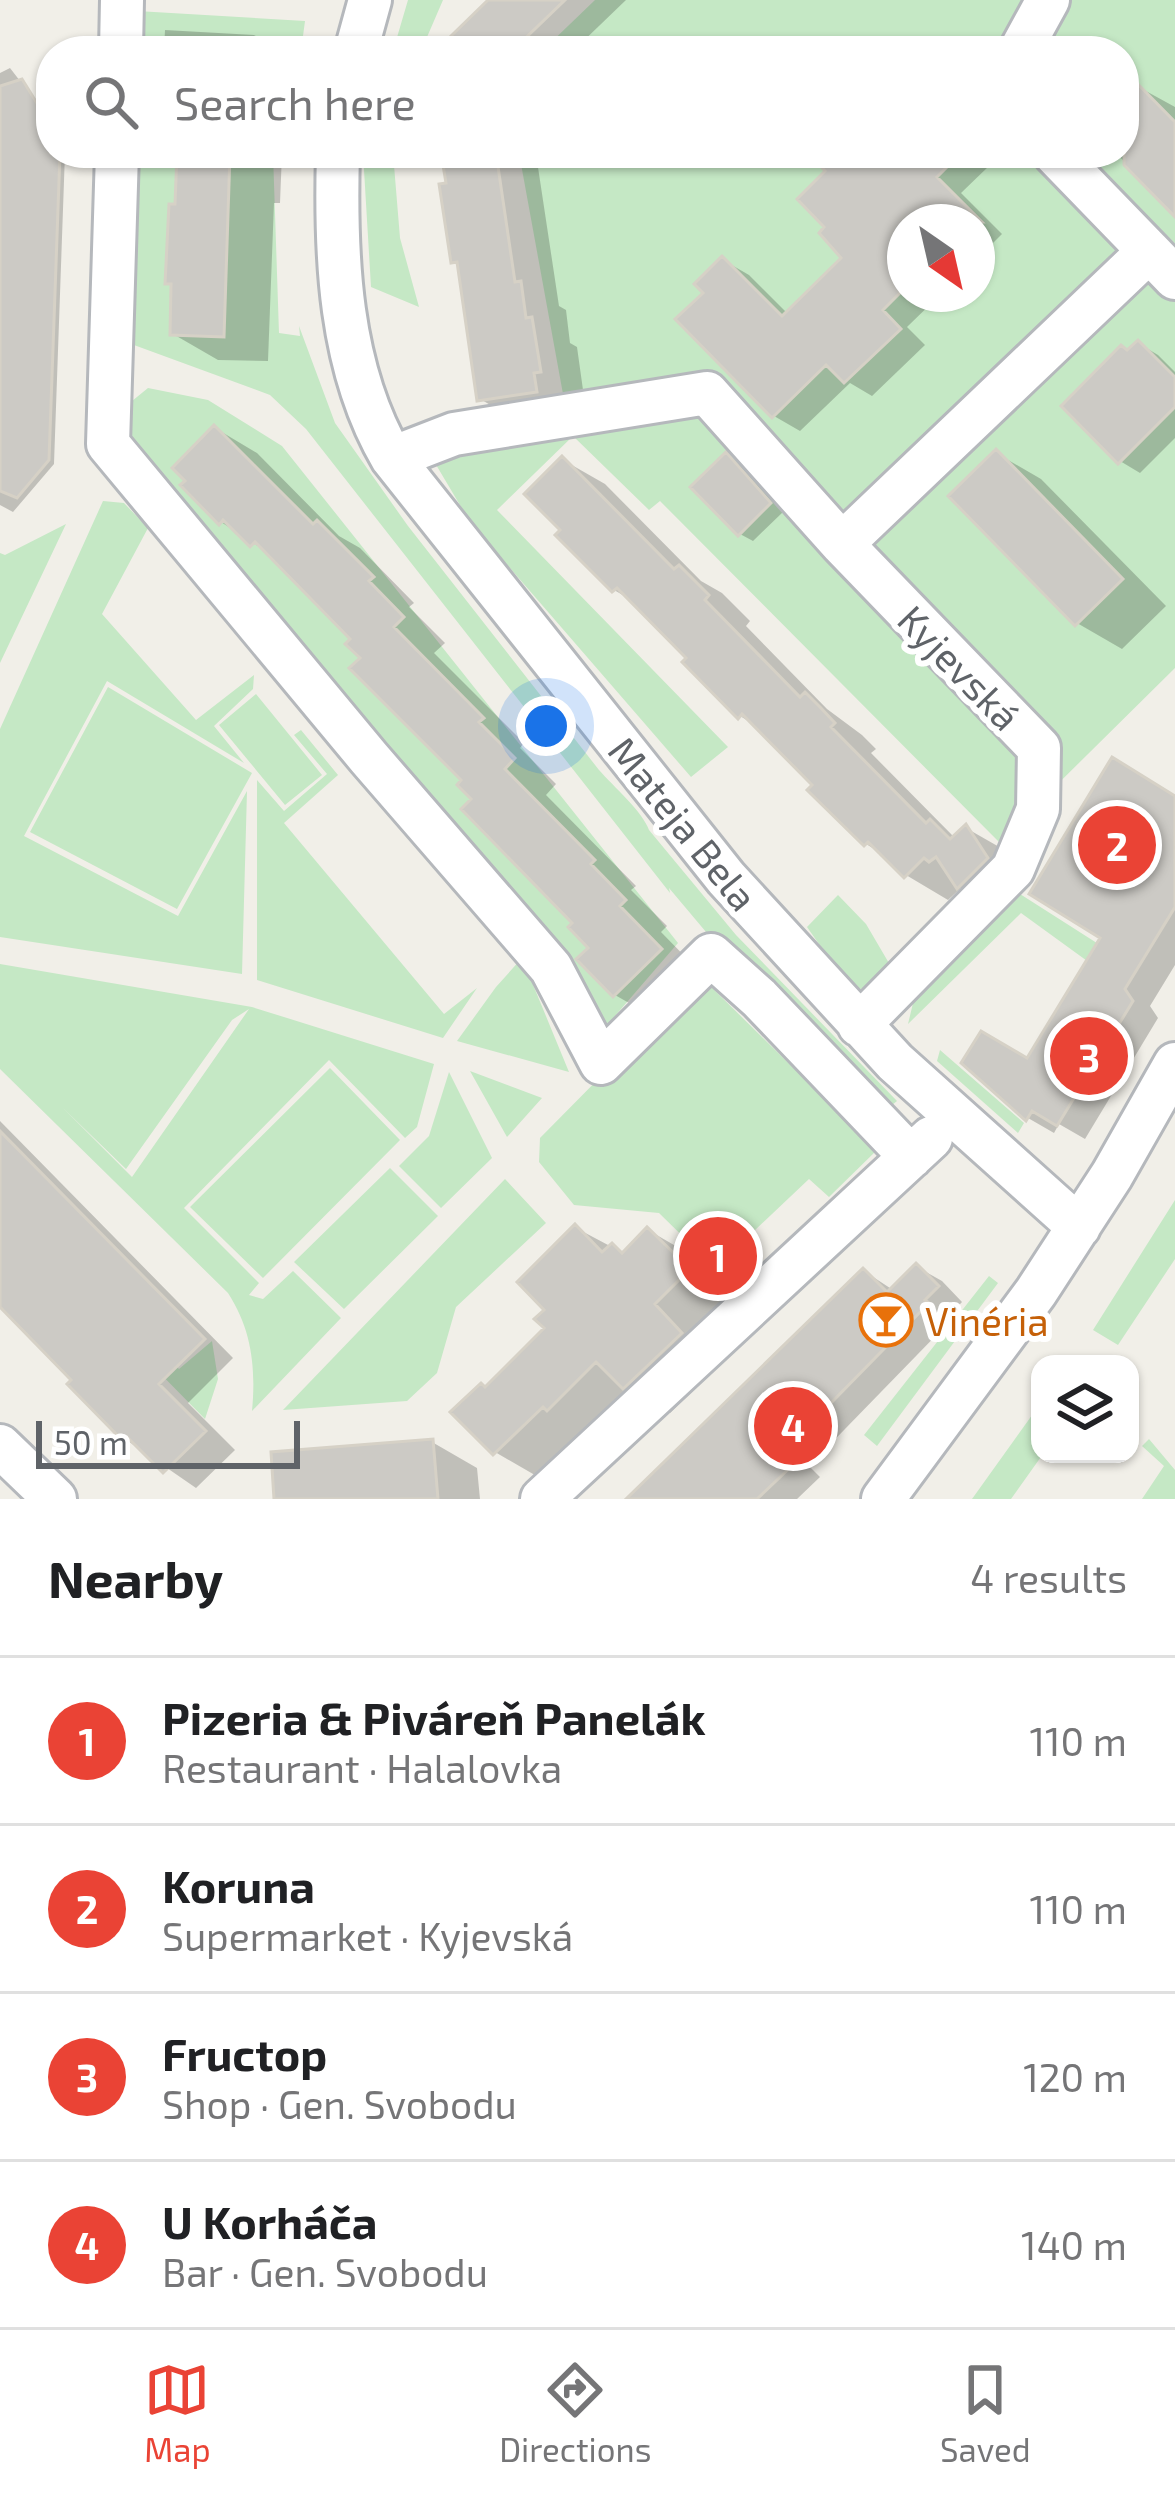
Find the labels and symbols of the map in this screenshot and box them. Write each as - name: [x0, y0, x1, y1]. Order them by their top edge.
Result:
- north arrow: [887, 204, 995, 312]
- street label: Kyjevská: [889, 595, 1031, 739]
- your location: [516, 696, 576, 756]
- street label: Mateja Bela: [600, 727, 768, 919]
- pin: 2: [1078, 800, 1156, 890]
- pin: 3: [1050, 1011, 1128, 1101]
- pin: 1: [679, 1211, 757, 1301]
- bar icon: Vinéria: [858, 1292, 914, 1348]
- place label: Vinéria: [925, 1297, 1049, 1344]
- pin: 4: [754, 1381, 832, 1471]
- scale bar: [36, 1415, 300, 1468]

